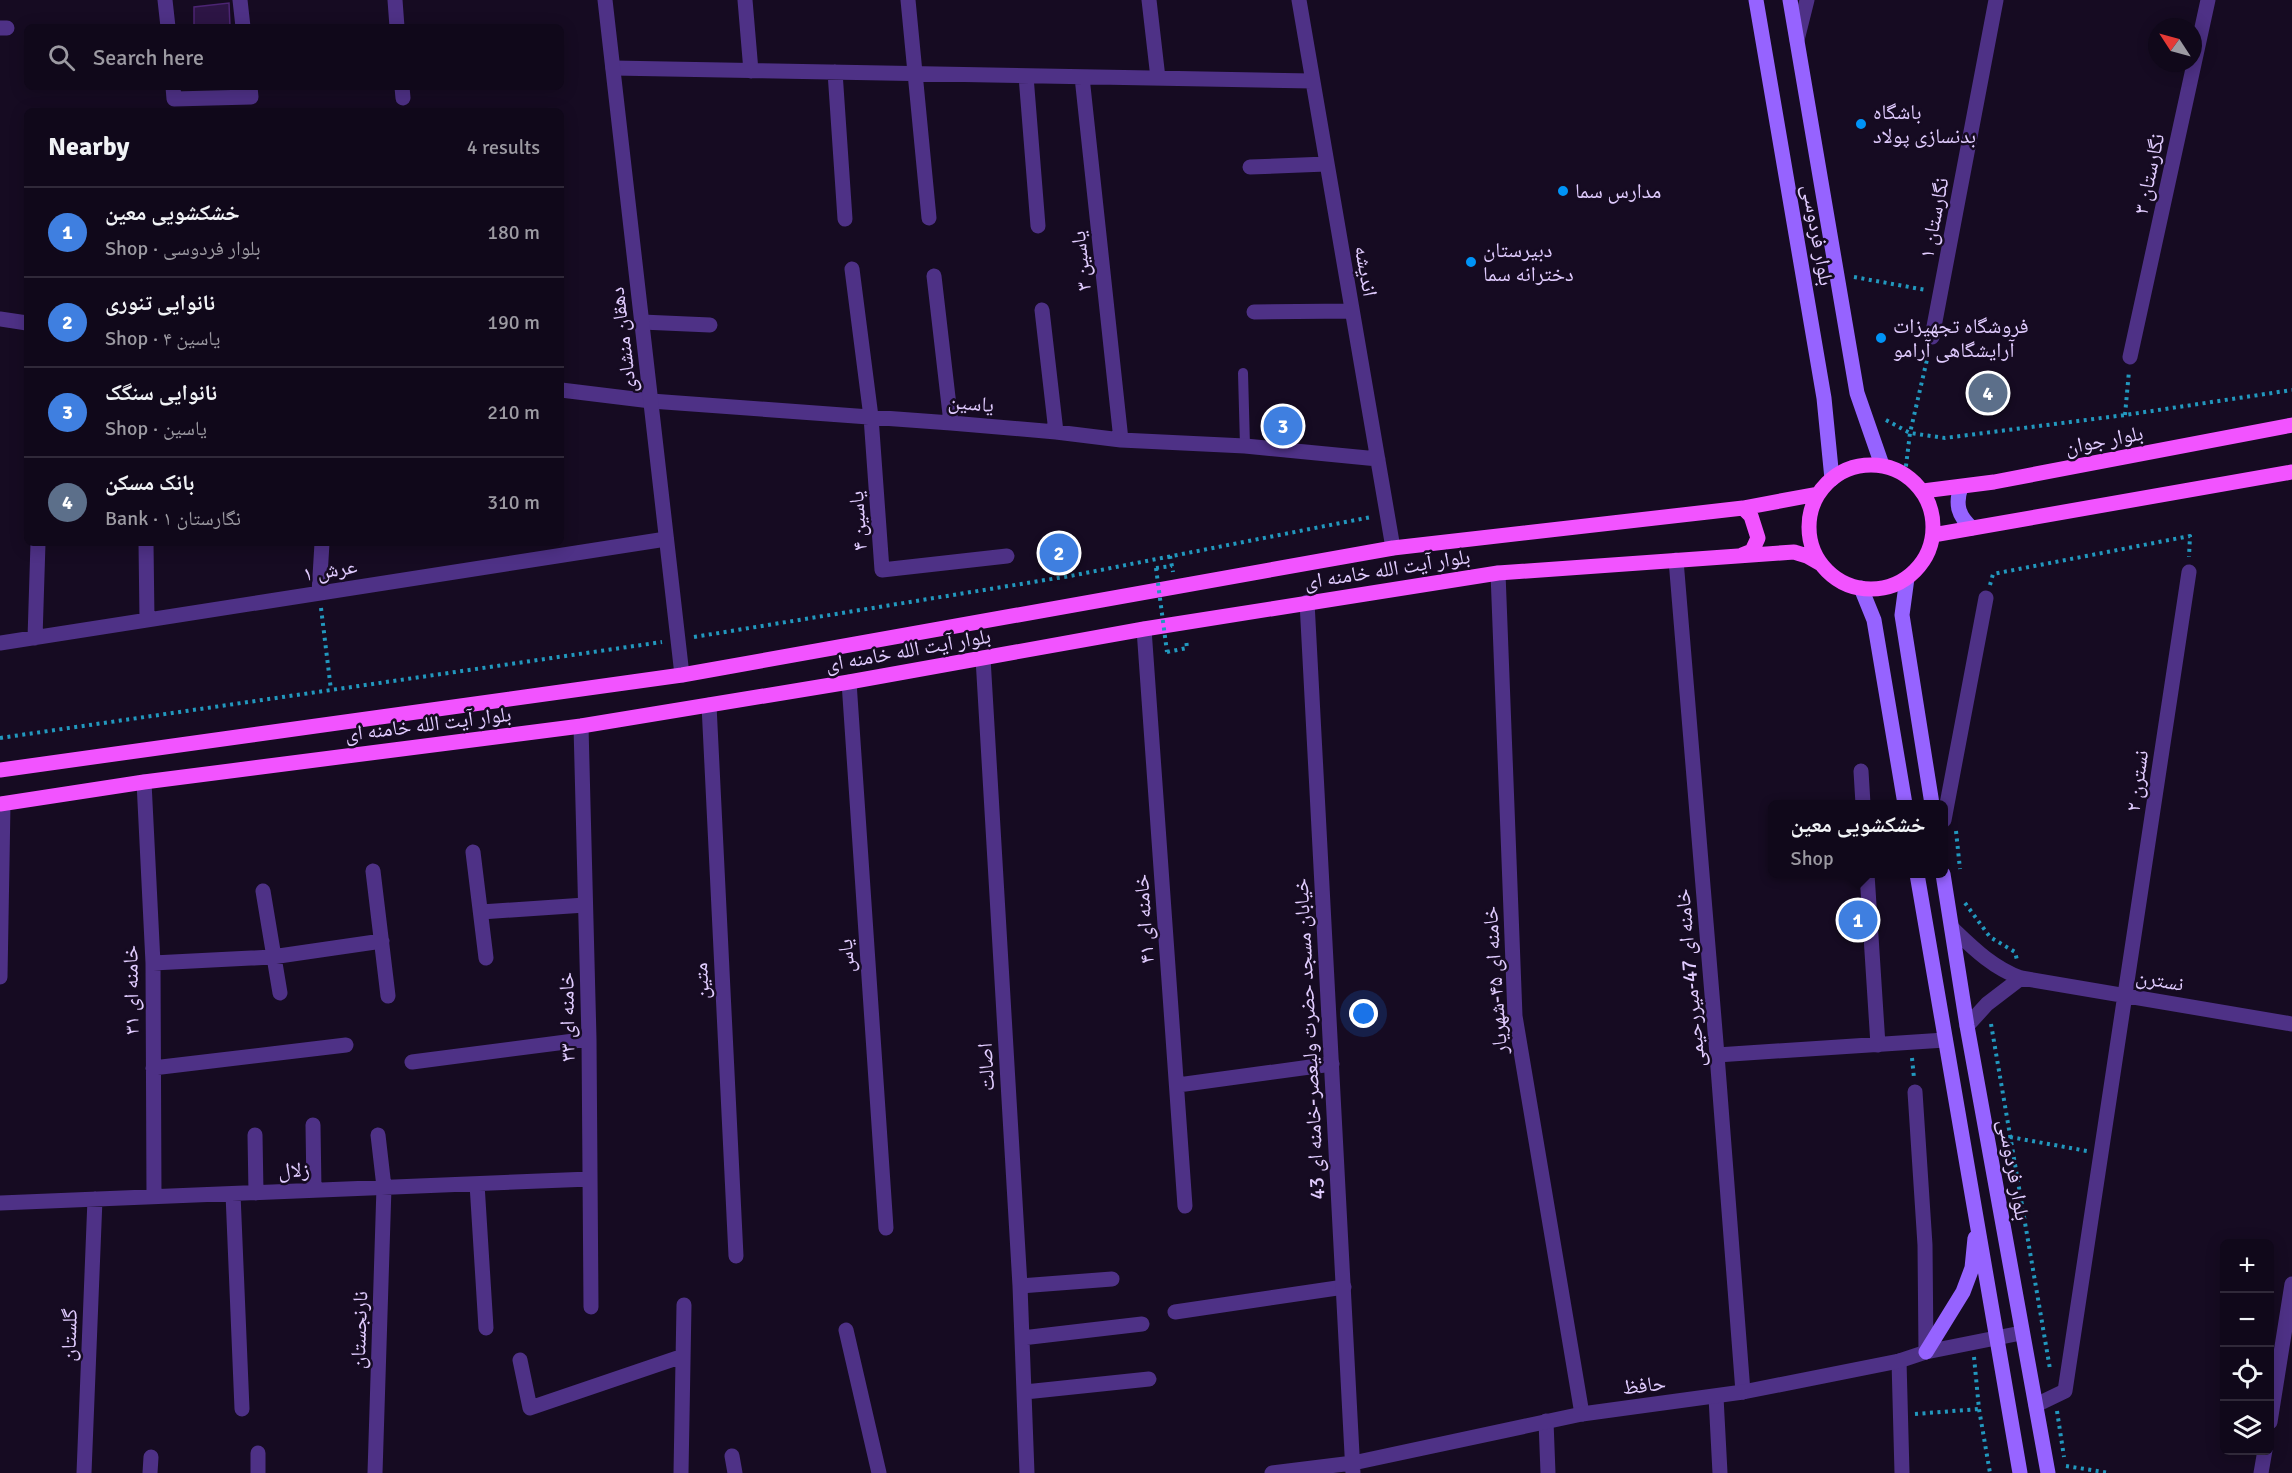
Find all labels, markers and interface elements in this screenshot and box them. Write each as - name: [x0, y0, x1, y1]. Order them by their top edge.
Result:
- north arrow: [2148, 18, 2202, 72]
- search box: [24, 24, 564, 90]
- icon: search: [45, 41, 78, 74]
- text: Search here: [93, 44, 204, 71]
- place label: باشگاه بدنسازی پولاد: [1873, 99, 1976, 149]
- marker: باشگاه بدنسازی پولاد: [1854, 117, 1868, 131]
- text: Nearby: [48, 131, 129, 163]
- street label: نگارستان ۳: [2128, 131, 2170, 217]
- text: 4 results: [467, 135, 540, 160]
- street label: نگارستان ۱: [1913, 175, 1955, 261]
- place label: مدارس سما: [1575, 178, 1661, 204]
- street label: بلوار فردوسی: [1796, 182, 1840, 288]
- marker: مدارس سما: [1556, 184, 1570, 198]
- text: خشکشویی معین: [105, 199, 240, 226]
- text: 1: [62, 220, 73, 245]
- text: 180 m: [487, 220, 540, 245]
- street label: یاسین ۳: [1065, 230, 1097, 292]
- text: Shop · بلوار فردوسی: [105, 236, 261, 261]
- place label: دبیرستان دخترانه سما: [1483, 237, 1574, 287]
- street label: اندیشه: [1349, 243, 1383, 299]
- marker: دبیرستان دخترانه سما: [1464, 255, 1478, 269]
- street label: دهقان منشادی: [604, 286, 642, 394]
- text: نانوایی تنوری: [105, 289, 215, 316]
- text: 2: [62, 310, 73, 335]
- text: 190 m: [487, 310, 540, 335]
- place label: فروشگاه تجهیزات آرایشگاهی آرامو: [1893, 313, 2029, 363]
- text: Shop · یاسین ۴: [105, 326, 220, 351]
- marker: فروشگاه تجهیزات آرایشگاهی آرامو: [1874, 331, 1888, 345]
- pin: 4: [1968, 370, 2008, 416]
- text: نانوایی سنگک: [105, 379, 217, 406]
- street label: یاسین: [947, 388, 995, 418]
- text: 3: [62, 400, 73, 425]
- text: 210 m: [487, 400, 540, 425]
- pin: 3: [1264, 404, 1302, 448]
- text: Shop · یاسین: [105, 416, 207, 441]
- street label: بلوار جوان: [2063, 420, 2145, 460]
- text: بانک مسکن: [105, 469, 194, 496]
- text: 4: [62, 490, 73, 515]
- text: 310 m: [487, 490, 540, 515]
- street label: یاسین ۴: [843, 490, 873, 552]
- text: Bank · نگارستان ۱: [105, 506, 241, 531]
- pin: 2: [1040, 530, 1078, 576]
- street label: بلوار آیت الله خامنه ای: [1302, 543, 1472, 595]
- street label: عرش ۱: [301, 553, 359, 587]
- street label: بلوار آیت الله خامنه ای: [823, 623, 993, 677]
- street label: بلوار آیت الله خامنه ای: [343, 701, 513, 747]
- street label: نسترن ۲: [2120, 748, 2154, 814]
- popup: [1768, 800, 1948, 878]
- text: خشکشویی معین: [1791, 811, 1925, 838]
- text: Shop: [1791, 846, 1834, 871]
- street label: خامنه ای ۴۱: [1128, 873, 1160, 965]
- street label: خیابان مسجد حضرت ولیعصر-خامنه ای 43: [1288, 878, 1330, 1200]
- street label: خامنه ای 47-میررحیمی: [1669, 888, 1711, 1068]
- pin: 1: [1838, 898, 1878, 942]
- street label: خامنه ای ۴۵-شهریار: [1477, 905, 1513, 1056]
- street label: یاس: [832, 938, 860, 974]
- street label: خامنه ای ۳۱: [117, 945, 145, 1035]
- street label: متین: [687, 962, 715, 1000]
- street label: نسترن: [2134, 963, 2186, 997]
- street label: خامنه ای ۳۳: [553, 972, 581, 1062]
- your location: [1349, 999, 1378, 1028]
- street label: اصالت: [972, 1042, 1000, 1092]
- street label: بلوار فردوسی: [1992, 1117, 2036, 1223]
- street label: زلال: [278, 1156, 310, 1184]
- map controls: [2220, 1239, 2274, 1455]
- button: +: [2220, 1239, 2274, 1293]
- street label: نارنجستان: [345, 1291, 373, 1369]
- button: −: [2220, 1293, 2274, 1347]
- street label: گلستان: [55, 1308, 83, 1362]
- button: locate: [2220, 1347, 2274, 1401]
- street label: حافظ: [1621, 1369, 1667, 1401]
- button: layers: [2220, 1401, 2274, 1455]

